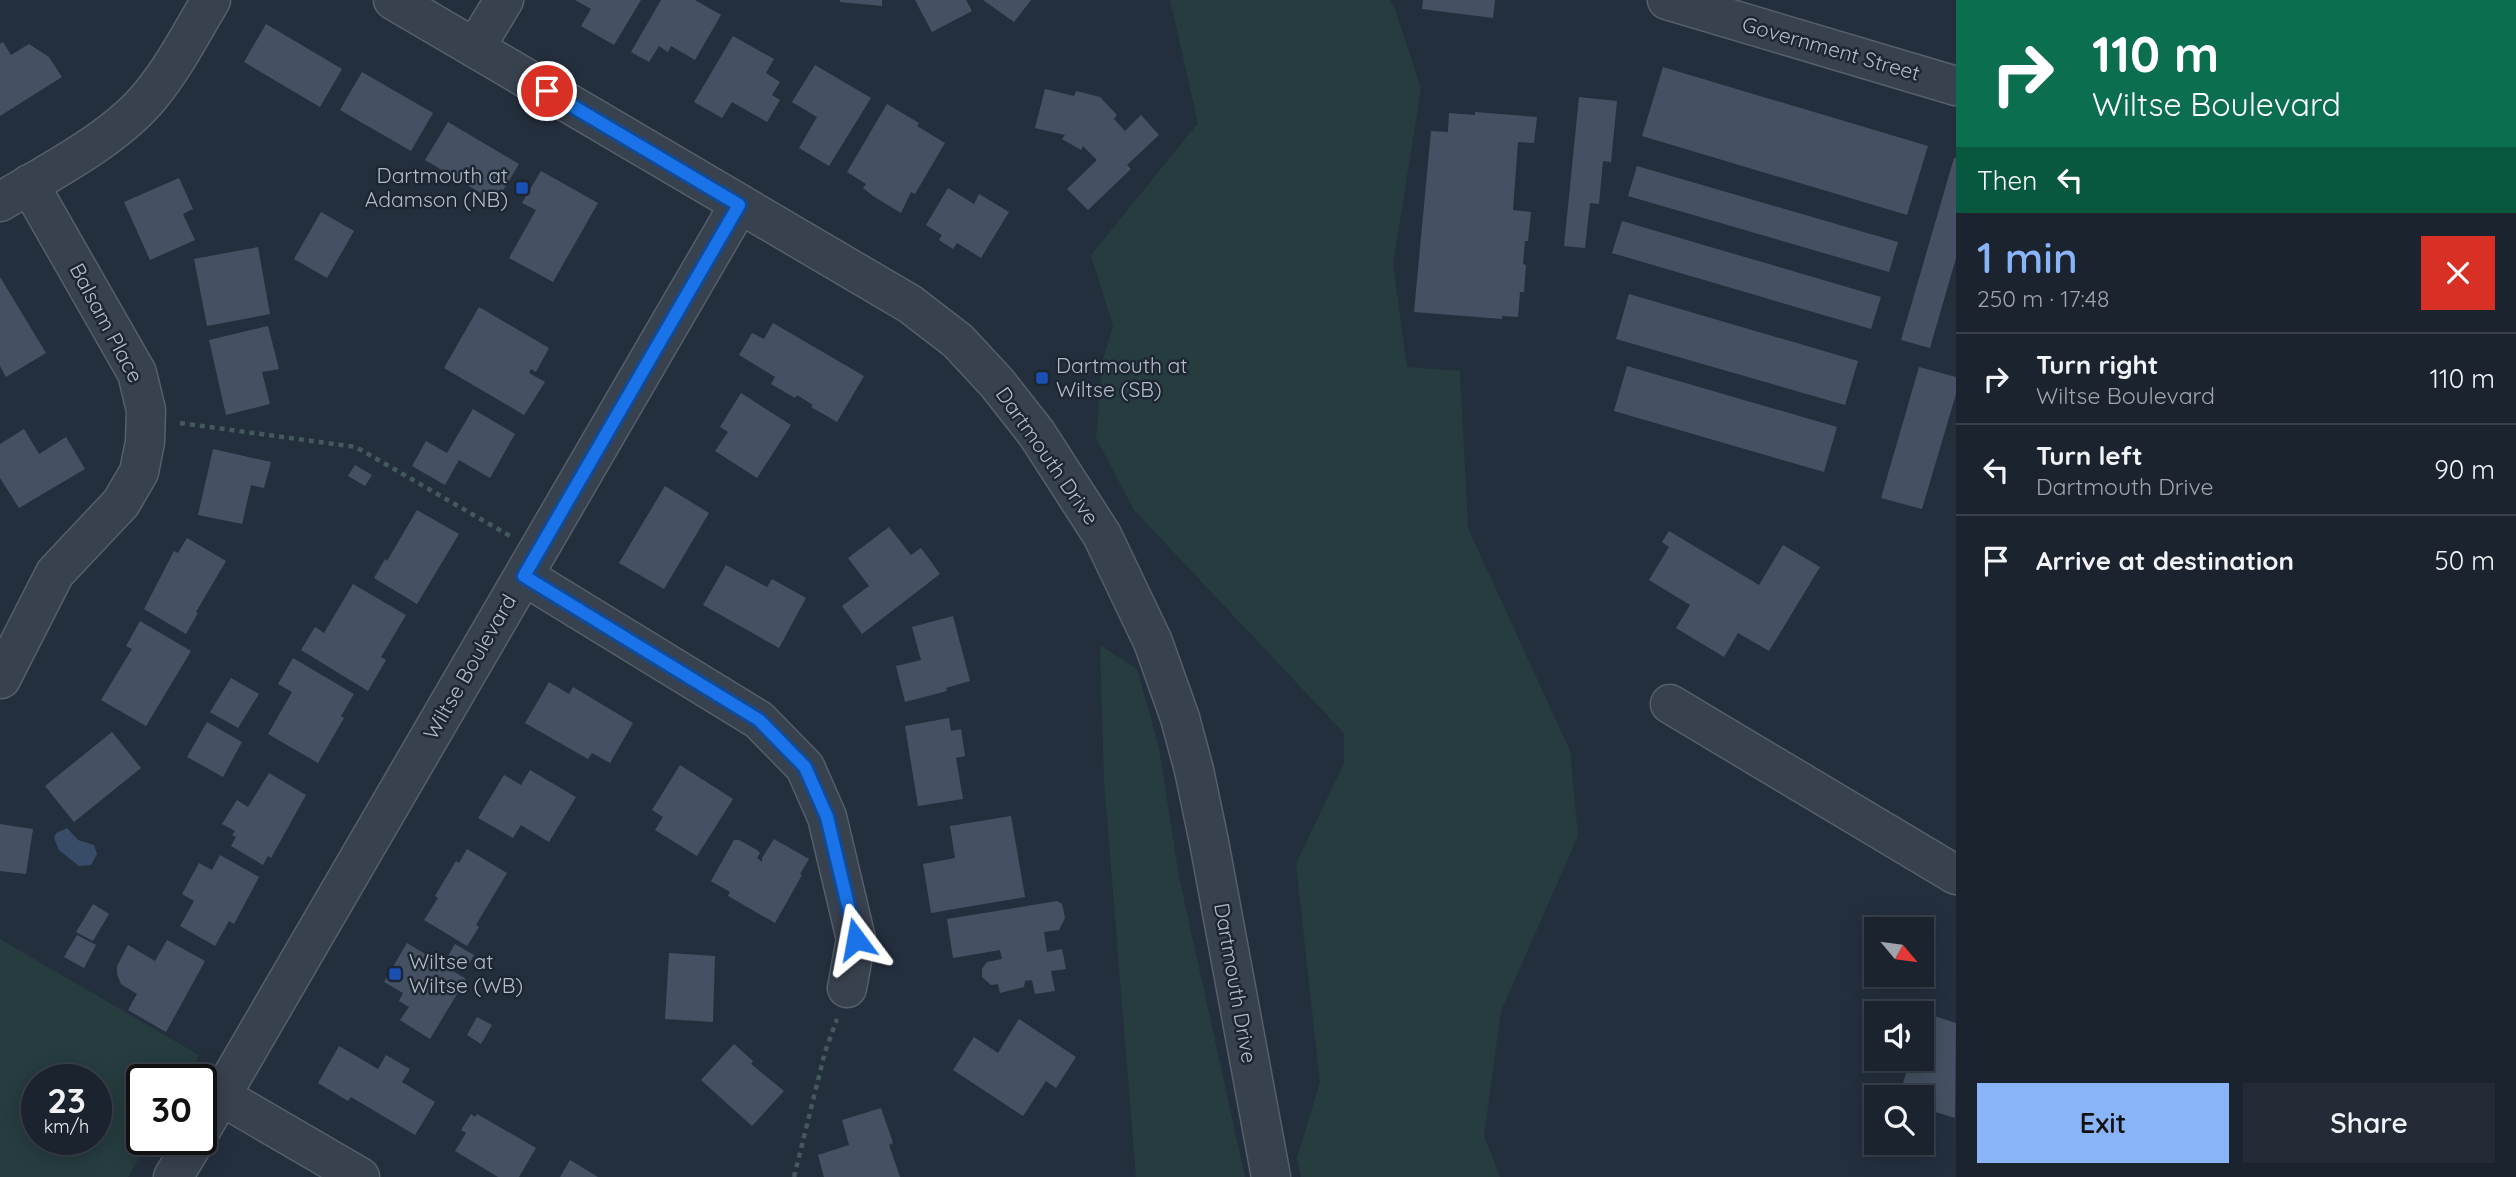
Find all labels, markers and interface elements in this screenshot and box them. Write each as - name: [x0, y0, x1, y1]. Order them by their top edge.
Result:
- street label: Government Street: [1739, 10, 1923, 86]
- text: 110 m: [2092, 23, 2219, 84]
- icon: right: [1977, 28, 2068, 119]
- pin: [517, 61, 577, 121]
- icon: arrive: [528, 72, 566, 110]
- text: Wiltse Boulevard: [2092, 84, 2341, 124]
- icon: left: [2051, 161, 2089, 199]
- place label: Dartmouth at Adamson (NB): [365, 162, 508, 212]
- text: Then: [1977, 164, 2037, 197]
- marker: Dartmouth at Adamson (NB): [514, 180, 530, 196]
- text: 1 min: [1977, 231, 2078, 284]
- button: close: [2421, 236, 2495, 310]
- street label: Balsam Place: [64, 258, 149, 387]
- text: 250 m · 17:48: [1977, 284, 2109, 313]
- text: Turn right: [2036, 348, 2158, 381]
- place label: Dartmouth at Wiltse (SB): [1056, 352, 1187, 402]
- icon: right: [1977, 360, 2015, 398]
- text: 110 m: [2429, 362, 2495, 395]
- marker: Dartmouth at Wiltse (SB): [1034, 370, 1050, 386]
- text: Wiltse Boulevard: [2036, 381, 2215, 410]
- street label: Dartmouth Drive: [991, 382, 1105, 529]
- text: Turn left: [2036, 439, 2143, 472]
- icon: left: [1977, 451, 2015, 489]
- text: 90 m: [2434, 453, 2495, 486]
- text: Dartmouth Drive: [2036, 472, 2214, 501]
- icon: arrive: [1977, 542, 2015, 580]
- text: Arrive at destination: [2036, 544, 2294, 577]
- text: 50 m: [2435, 544, 2495, 577]
- street label: Wiltse Boulevard: [417, 589, 521, 744]
- street label: Dartmouth Drive: [1209, 901, 1263, 1065]
- position arrow: [819, 902, 893, 976]
- north arrow: [1864, 917, 1934, 987]
- map controls: [1864, 917, 1934, 1155]
- place label: Wiltse at Wiltse (WB): [409, 948, 523, 998]
- marker: Wiltse at Wiltse (WB): [387, 966, 403, 982]
- button: sound: [1864, 1001, 1934, 1071]
- speed limit sign: 30: [126, 1064, 217, 1155]
- text: 23: [47, 1078, 86, 1122]
- button: Exit: [1977, 1083, 2229, 1163]
- button: Share: [2243, 1083, 2495, 1163]
- button: search: [1864, 1085, 1934, 1155]
- text: km/h: [44, 1115, 89, 1138]

